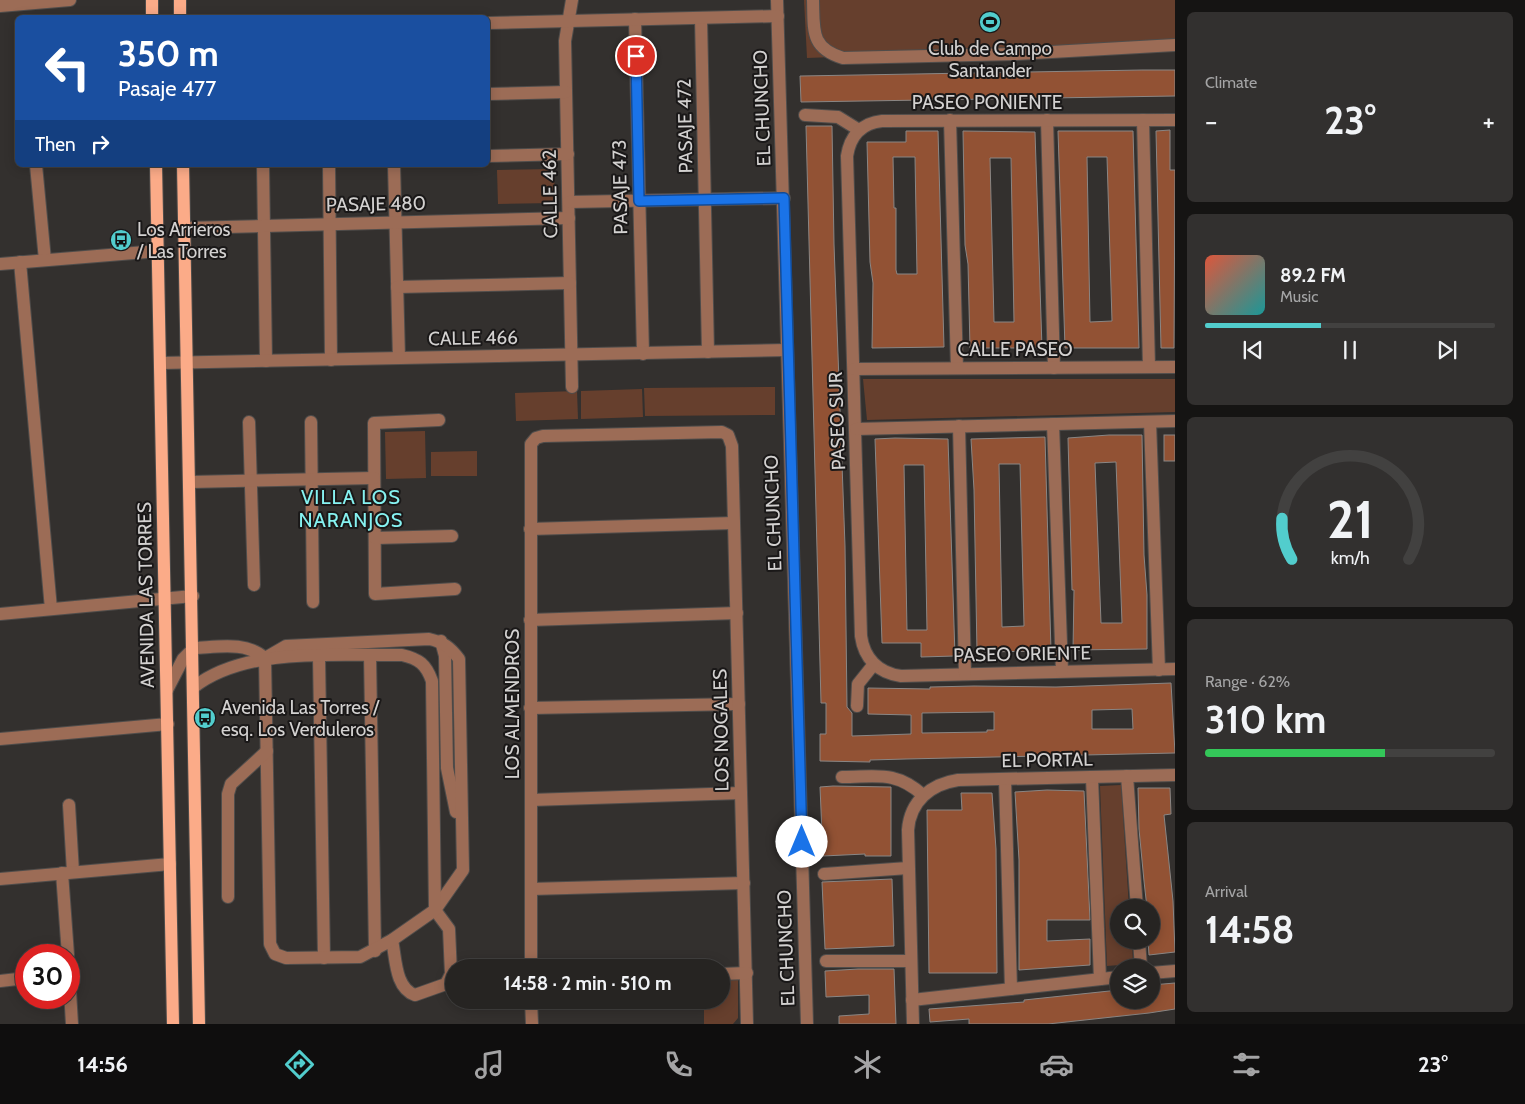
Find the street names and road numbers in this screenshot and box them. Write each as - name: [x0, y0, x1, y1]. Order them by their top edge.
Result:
- street label: EL CHUNCHO: [748, 49, 776, 167]
- street label: PASAJE 472: [673, 78, 697, 174]
- street label: PASEO PONIENTE: [912, 91, 1062, 114]
- street label: PASAJE 473: [608, 139, 632, 235]
- street label: CALLE 462: [538, 149, 562, 239]
- street label: PASAJE 480: [326, 192, 426, 216]
- street label: CALLE 466: [428, 326, 518, 350]
- street label: CALLE PASEO: [957, 338, 1073, 361]
- street label: PASEO SUR: [824, 371, 850, 471]
- street label: EL CHUNCHO: [759, 454, 787, 572]
- street label: AVENIDA LAS TORRES: [133, 502, 159, 688]
- street label: LOS ALMENDROS: [501, 629, 524, 779]
- street label: PASEO ORIENTE: [953, 641, 1091, 667]
- street label: LOS NOGALES: [708, 668, 734, 792]
- street label: EL PORTAL: [1001, 748, 1093, 772]
- street label: EL CHUNCHO: [772, 889, 800, 1007]

